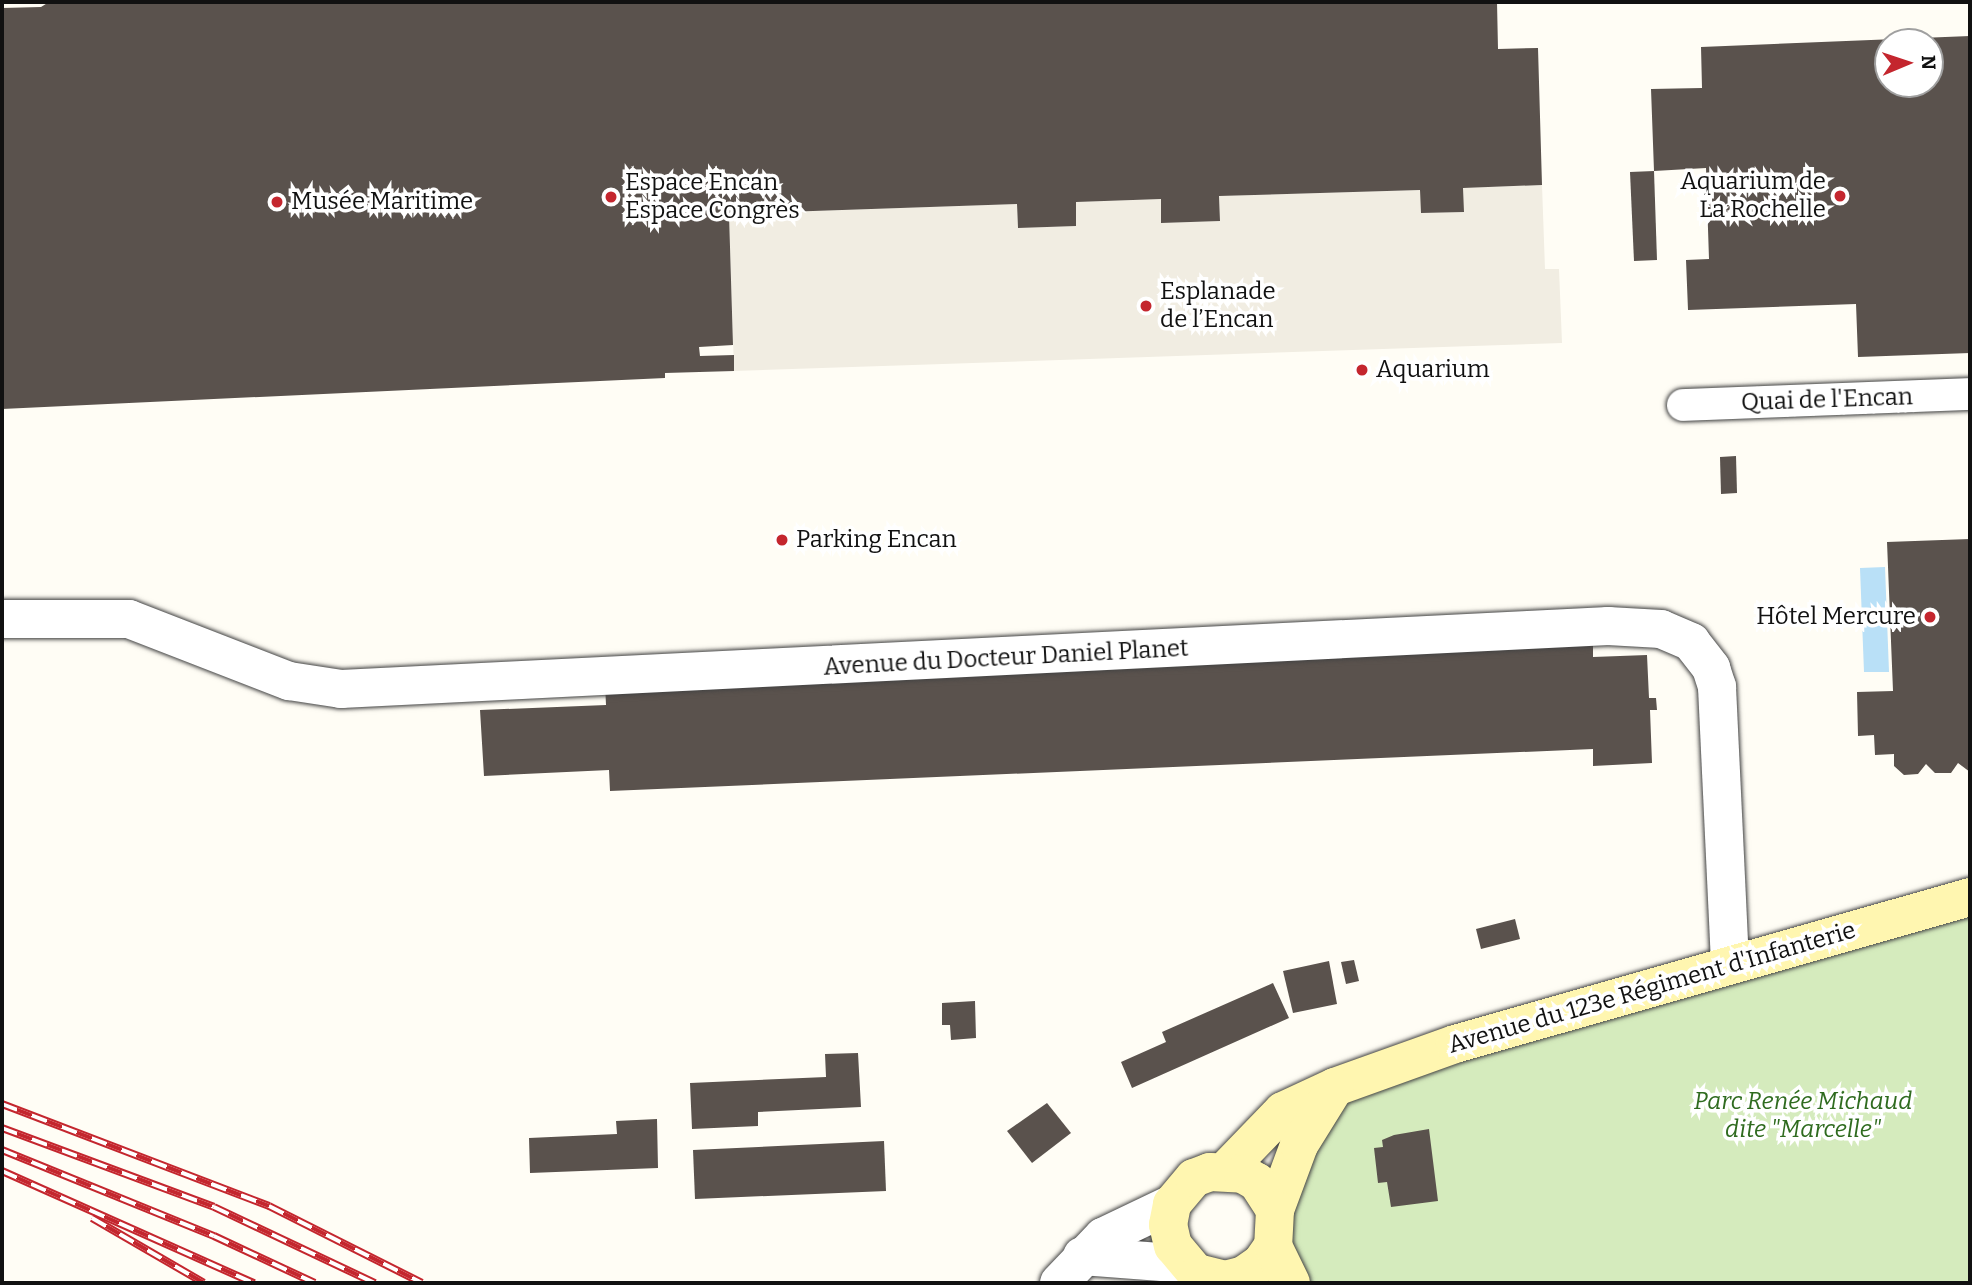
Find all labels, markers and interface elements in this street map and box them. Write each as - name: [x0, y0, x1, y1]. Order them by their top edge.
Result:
- north arrow: [1874, 28, 1944, 98]
- text: N: [1917, 55, 1940, 70]
- place label: Aquarium de La Rochelle: [1680, 168, 1826, 224]
- place label: Espace Encan Espace Congrès: [625, 169, 800, 225]
- place label: Musée Maritime: [291, 188, 473, 216]
- marker: Aquarium de La Rochelle: [1832, 188, 1848, 204]
- marker: Espace Encan Espace Congrès: [603, 189, 619, 205]
- marker: Musée Maritime: [269, 194, 285, 210]
- place label: Esplanade de l’Encan: [1160, 278, 1276, 334]
- marker: Esplanade de l’Encan: [1138, 298, 1154, 314]
- place label: Aquarium: [1376, 356, 1490, 384]
- marker: Aquarium: [1354, 362, 1370, 378]
- street label: Quai de l'Encan: [1741, 383, 1913, 417]
- place label: Parking Encan: [796, 526, 957, 554]
- marker: Parking Encan: [774, 532, 790, 548]
- place label: Hôtel Mercure: [1756, 603, 1916, 631]
- marker: Hôtel Mercure: [1922, 609, 1938, 625]
- street label: Avenue du Docteur Daniel Planet: [823, 634, 1189, 682]
- street label: Avenue du 123e Régiment d'Infanterie: [1445, 916, 1859, 1060]
- park label: Parc Renée Michaud dite "Marcelle": [1694, 1088, 1912, 1144]

